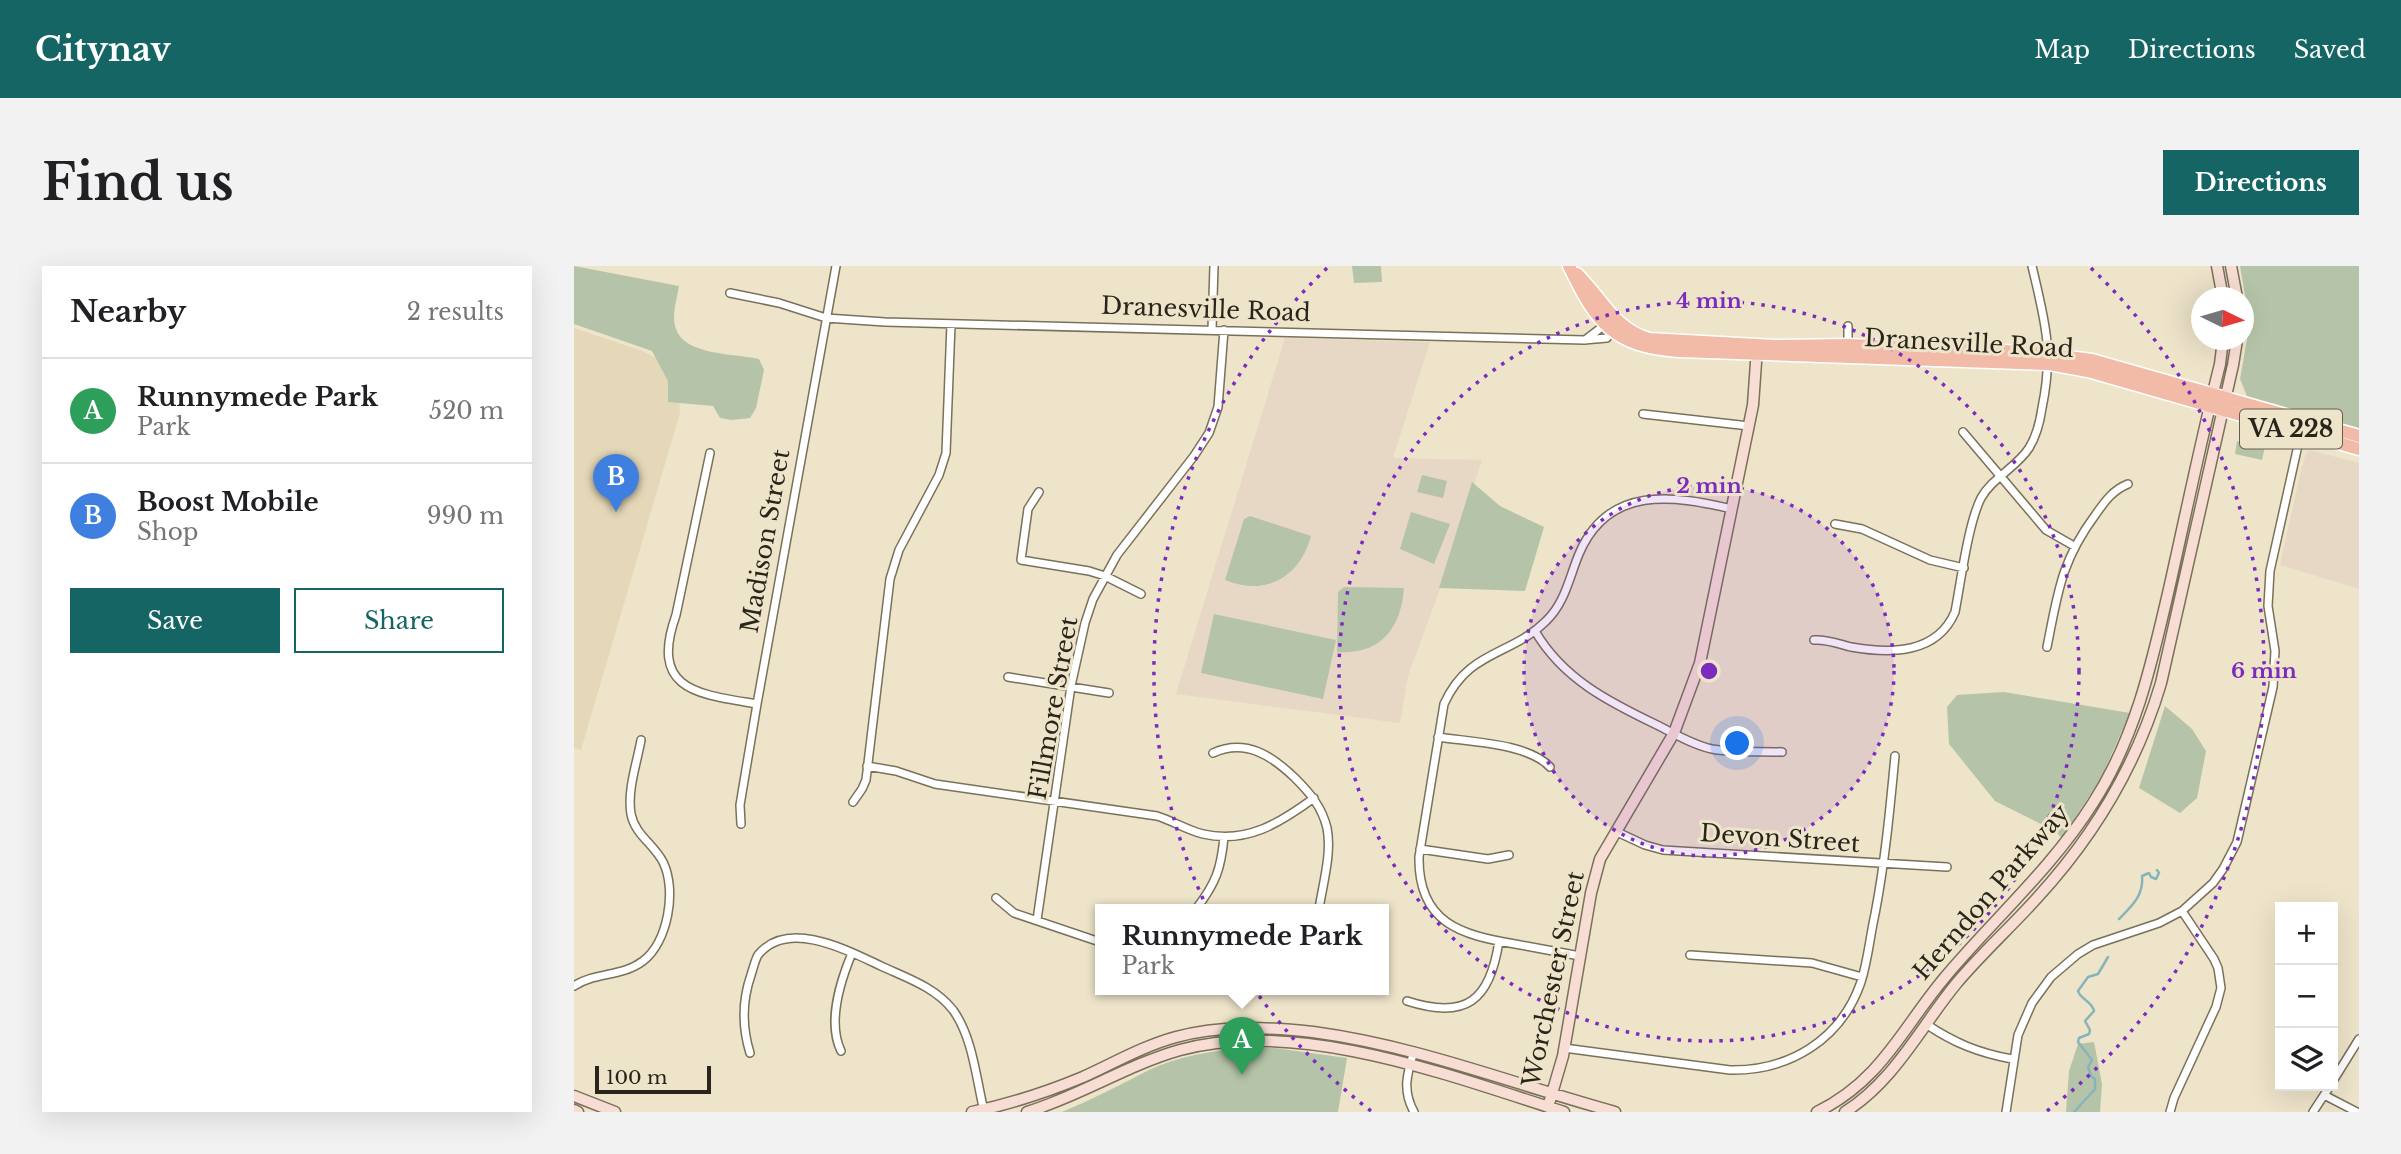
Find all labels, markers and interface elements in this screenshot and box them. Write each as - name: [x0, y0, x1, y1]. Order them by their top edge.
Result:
- text: Citynav: [35, 29, 171, 70]
- text: Map: [2034, 35, 2090, 64]
- text: Directions: [2128, 35, 2256, 64]
- text: Saved: [2294, 35, 2366, 64]
- button: Directions: [2163, 150, 2359, 215]
- text: Find us: [42, 152, 234, 213]
- north arrow: [2191, 287, 2254, 350]
- text: 4 min: [1676, 288, 1742, 314]
- street label: Dranesville Road: [1101, 291, 1311, 327]
- text: Nearby: [70, 293, 186, 330]
- text: 2 results: [407, 298, 504, 326]
- street label: Dranesville Road: [1863, 323, 2075, 363]
- text: Runnymede Park: [137, 381, 378, 413]
- text: A: [84, 397, 102, 425]
- text: 520 m: [429, 397, 504, 425]
- road number: VA 228: [2240, 410, 2342, 448]
- text: Park: [137, 413, 190, 441]
- street label: Madison Street: [735, 447, 795, 635]
- pin: B: [593, 454, 639, 512]
- text: 2 min: [1676, 473, 1742, 499]
- text: Boost Mobile: [137, 486, 319, 518]
- text: B: [84, 502, 102, 530]
- text: 990 m: [427, 502, 504, 530]
- text: Shop: [137, 518, 198, 546]
- button: Save: [70, 588, 280, 653]
- button: Share: [294, 588, 504, 653]
- street label: Fillmore Street: [1023, 614, 1083, 802]
- text: 6 min: [2231, 658, 2297, 684]
- centre of rings: [1697, 659, 1721, 683]
- your location: [1720, 726, 1754, 760]
- street label: Herndon Parkway: [1907, 798, 2075, 986]
- street label: Devon Street: [1699, 818, 1861, 858]
- street label: Worchester Street: [1516, 868, 1590, 1091]
- map controls: [2275, 902, 2338, 1091]
- button: +: [2275, 902, 2338, 965]
- popup: [1095, 904, 1389, 995]
- text: Runnymede Park: [1122, 920, 1362, 952]
- text: Park: [1122, 952, 1175, 980]
- button: −: [2275, 965, 2338, 1028]
- pin: A: [1219, 1017, 1265, 1075]
- button: layers: [2275, 1028, 2338, 1091]
- scale bar: [595, 1063, 710, 1095]
- text: 100 m: [606, 1066, 667, 1089]

